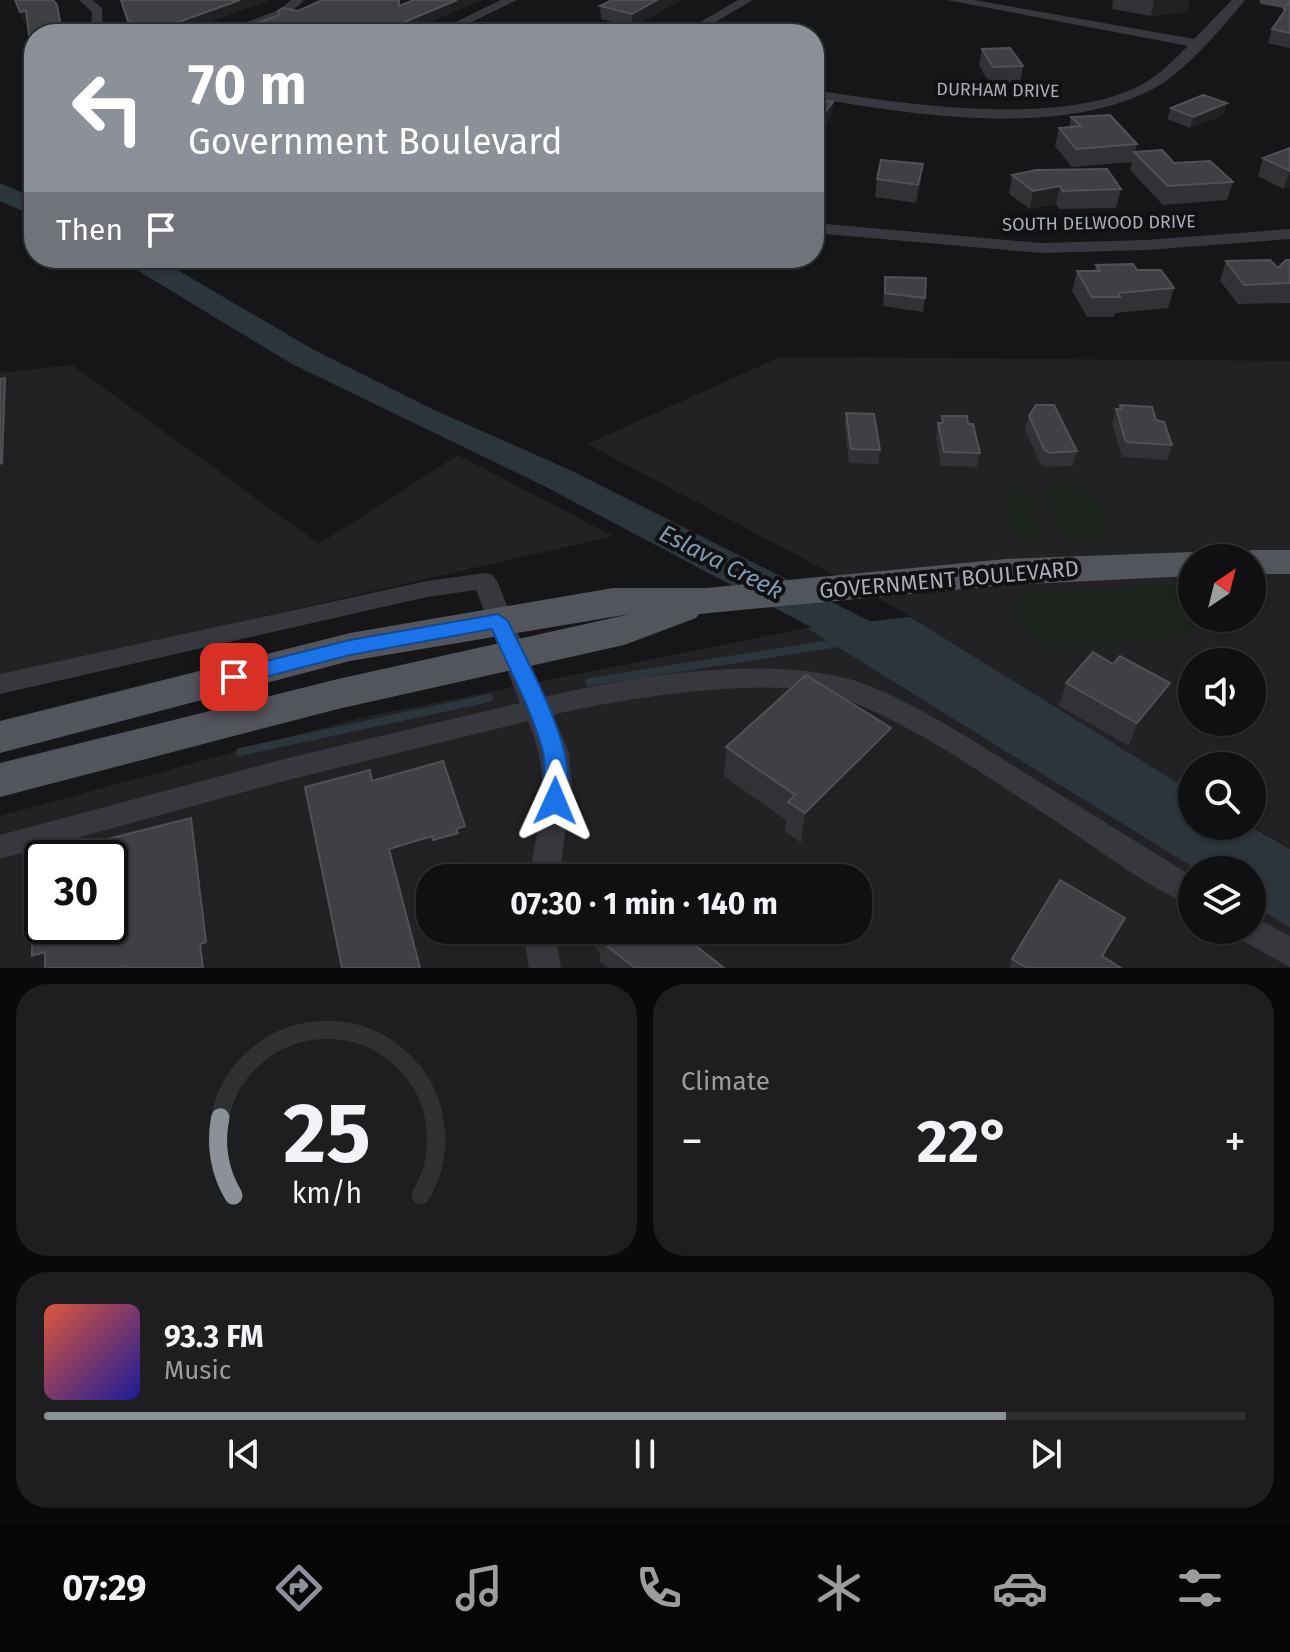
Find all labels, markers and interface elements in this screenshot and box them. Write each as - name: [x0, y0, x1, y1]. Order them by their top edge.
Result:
- text: 70 m: [188, 52, 307, 119]
- icon: left: [56, 56, 160, 160]
- street label: DURHAM DRIVE: [936, 78, 1060, 102]
- text: Government Boulevard: [188, 120, 563, 164]
- icon: arrive: [139, 208, 183, 252]
- street label: SOUTH DELWOOD DRIVE: [1002, 210, 1196, 236]
- text: Then: [56, 212, 123, 248]
- water label: Eslava Creek: [655, 519, 787, 605]
- north arrow: [1178, 544, 1266, 632]
- map controls: [1178, 544, 1266, 944]
- street label: GOVERNMENT BOULEVARD: [818, 555, 1080, 604]
- pin: [200, 643, 268, 711]
- button: sound: [1178, 648, 1266, 736]
- icon: arrive: [212, 655, 256, 699]
- button: search: [1178, 752, 1266, 840]
- position arrow: [513, 759, 597, 843]
- speed limit sign: 30: [24, 840, 128, 944]
- button: layers: [1178, 856, 1266, 944]
- text: 07:30 · 1 min · 140 m: [510, 886, 778, 922]
- text: Climate: [681, 1066, 770, 1097]
- text: 25: [283, 1084, 370, 1184]
- text: 22°: [917, 1106, 1010, 1178]
- text: −: [681, 1115, 703, 1168]
- text: +: [1224, 1115, 1246, 1168]
- text: km/h: [291, 1176, 362, 1211]
- text: 93.3 FM: [164, 1319, 264, 1355]
- text: Music: [164, 1355, 231, 1386]
- icon: previous: [222, 1432, 266, 1476]
- icon: pause: [623, 1432, 667, 1476]
- icon: next: [1024, 1432, 1068, 1476]
- icon: directions: [271, 1560, 327, 1616]
- icon: music: [451, 1560, 507, 1616]
- icon: phone: [631, 1560, 687, 1616]
- icon: climate: [811, 1560, 867, 1616]
- icon: car: [992, 1560, 1048, 1616]
- icon: filters: [1172, 1560, 1228, 1616]
- text: 07:29: [62, 1566, 146, 1610]

